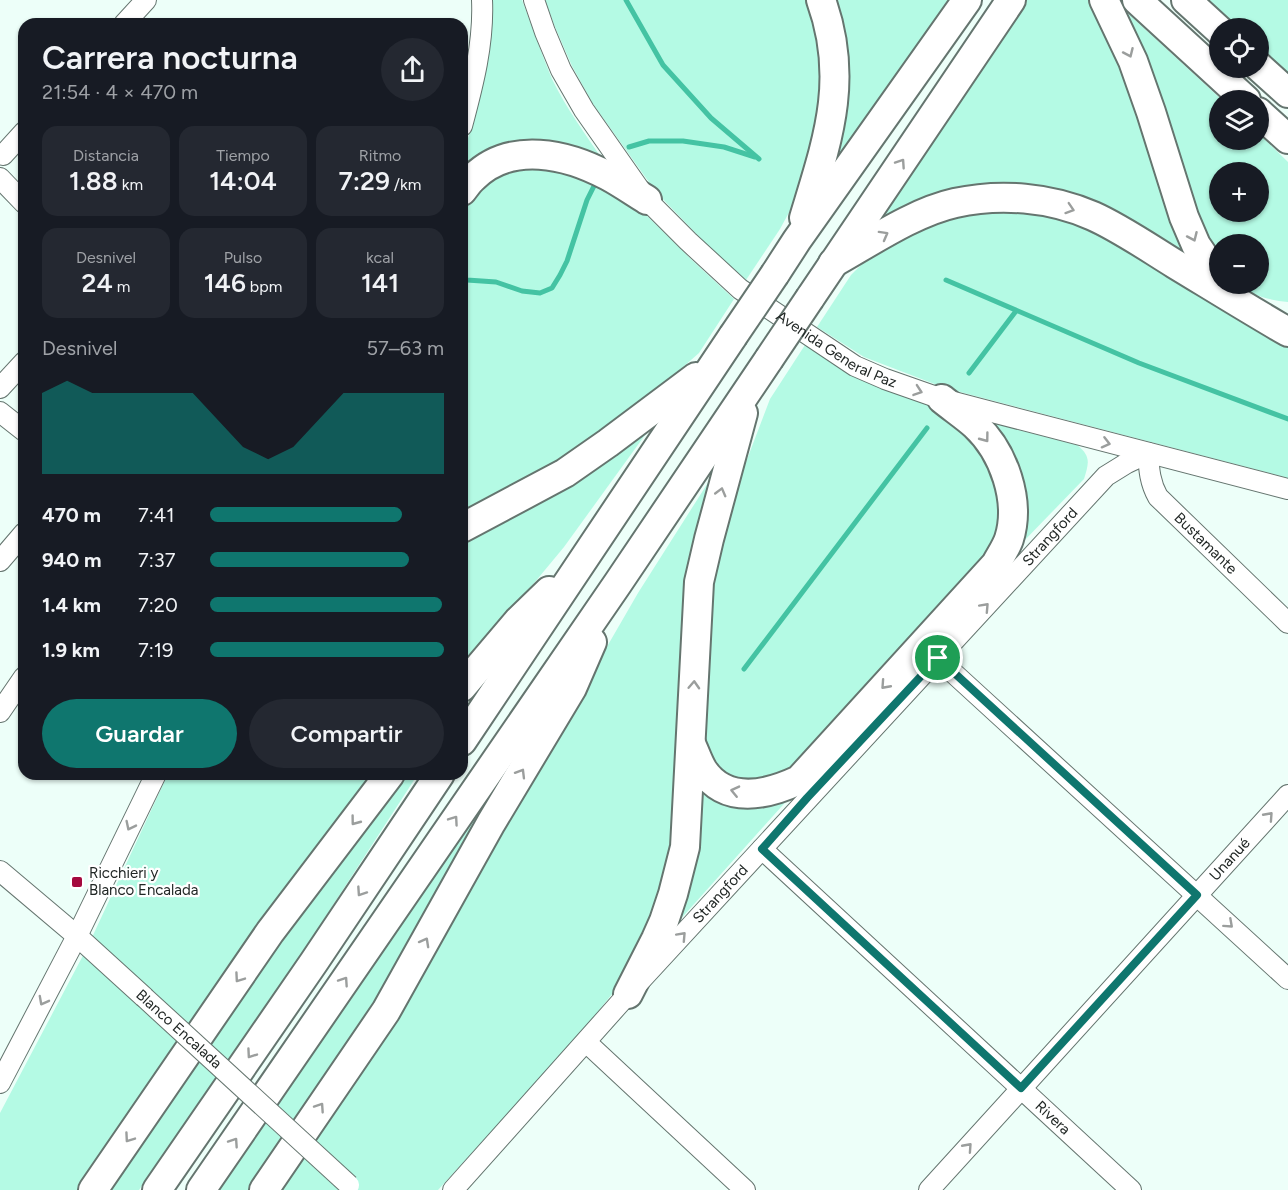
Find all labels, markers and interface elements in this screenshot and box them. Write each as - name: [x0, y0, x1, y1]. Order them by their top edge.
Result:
- map controls: [1209, 18, 1269, 294]
- button: locate: [1209, 18, 1269, 78]
- text: Carrera nocturna: [42, 38, 298, 77]
- button: share: [381, 38, 444, 101]
- one-way arrow: [1122, 46, 1134, 57]
- text: 21:54 · 4 × 470 m: [42, 80, 198, 104]
- button: layers: [1209, 90, 1269, 150]
- text: Distancia: [73, 146, 139, 165]
- text: Tiempo: [216, 146, 270, 165]
- text: Ritmo: [359, 146, 401, 165]
- one-way arrow: [894, 159, 905, 170]
- button: +: [1209, 162, 1269, 222]
- text: 1.88: [69, 165, 118, 197]
- text: 14:04: [209, 165, 277, 197]
- text: 7:29: [339, 165, 390, 197]
- text: km: [118, 175, 143, 194]
- text: /km: [390, 175, 421, 194]
- one-way arrow: [1064, 201, 1075, 214]
- one-way arrow: [1185, 230, 1197, 241]
- one-way arrow: [878, 231, 888, 242]
- button: −: [1209, 234, 1269, 294]
- text: Desnivel: [76, 248, 136, 267]
- text: Pulso: [224, 248, 262, 267]
- text: kcal: [366, 248, 394, 267]
- text: 24: [82, 267, 113, 299]
- text: 146: [204, 267, 246, 299]
- text: 141: [361, 267, 399, 299]
- text: m: [113, 277, 130, 296]
- text: bpm: [246, 277, 282, 296]
- street label: Avenida General Paz: [773, 307, 899, 391]
- text: Desnivel: [42, 336, 117, 360]
- text: 57–63 m: [367, 336, 444, 360]
- one-way arrow: [912, 383, 923, 396]
- one-way arrow: [978, 431, 989, 442]
- one-way arrow: [1101, 435, 1111, 448]
- one-way arrow: [714, 488, 726, 498]
- text: 470 m: [42, 503, 101, 527]
- text: 7:41: [138, 503, 174, 527]
- street label: Strangford: [1019, 504, 1081, 570]
- street label: Bustamante: [1171, 509, 1241, 578]
- text: 940 m: [42, 548, 101, 572]
- text: 7:37: [138, 548, 175, 572]
- text: 1.4 km: [42, 593, 101, 617]
- text: 7:20: [138, 593, 178, 617]
- one-way arrow: [978, 603, 989, 614]
- pin: [912, 632, 963, 683]
- text: 1.9 km: [42, 638, 100, 662]
- text: 7:19: [138, 638, 173, 662]
- icon: arrive: [921, 641, 954, 674]
- one-way arrow: [881, 678, 892, 689]
- one-way arrow: [687, 680, 700, 689]
- button: Guardar: [42, 699, 237, 768]
- button: Compartir: [249, 699, 444, 768]
- one-way arrow: [514, 769, 526, 779]
- one-way arrow: [730, 786, 740, 799]
- one-way arrow: [1262, 812, 1273, 823]
- one-way arrow: [351, 814, 362, 825]
- one-way arrow: [447, 816, 458, 827]
- one-way arrow: [126, 820, 137, 831]
- street label: Unanué: [1206, 834, 1254, 884]
- street label: Strangford: [689, 861, 752, 927]
- place label: Ricchieri y Blanco Encalada: [89, 864, 198, 899]
- marker: Ricchieri y Blanco Encalada: [70, 875, 84, 889]
- one-way arrow: [357, 886, 368, 897]
- one-way arrow: [1221, 917, 1232, 928]
- one-way arrow: [675, 932, 686, 942]
- one-way arrow: [417, 938, 429, 949]
- one-way arrow: [235, 971, 246, 982]
- one-way arrow: [337, 976, 348, 987]
- street label: Blanco Encalada: [132, 986, 226, 1072]
- one-way arrow: [39, 995, 50, 1005]
- one-way arrow: [247, 1047, 258, 1058]
- street label: Rivera: [1032, 1097, 1074, 1138]
- one-way arrow: [313, 1103, 324, 1114]
- one-way arrow: [125, 1132, 136, 1143]
- one-way arrow: [227, 1137, 238, 1148]
- one-way arrow: [961, 1143, 972, 1153]

